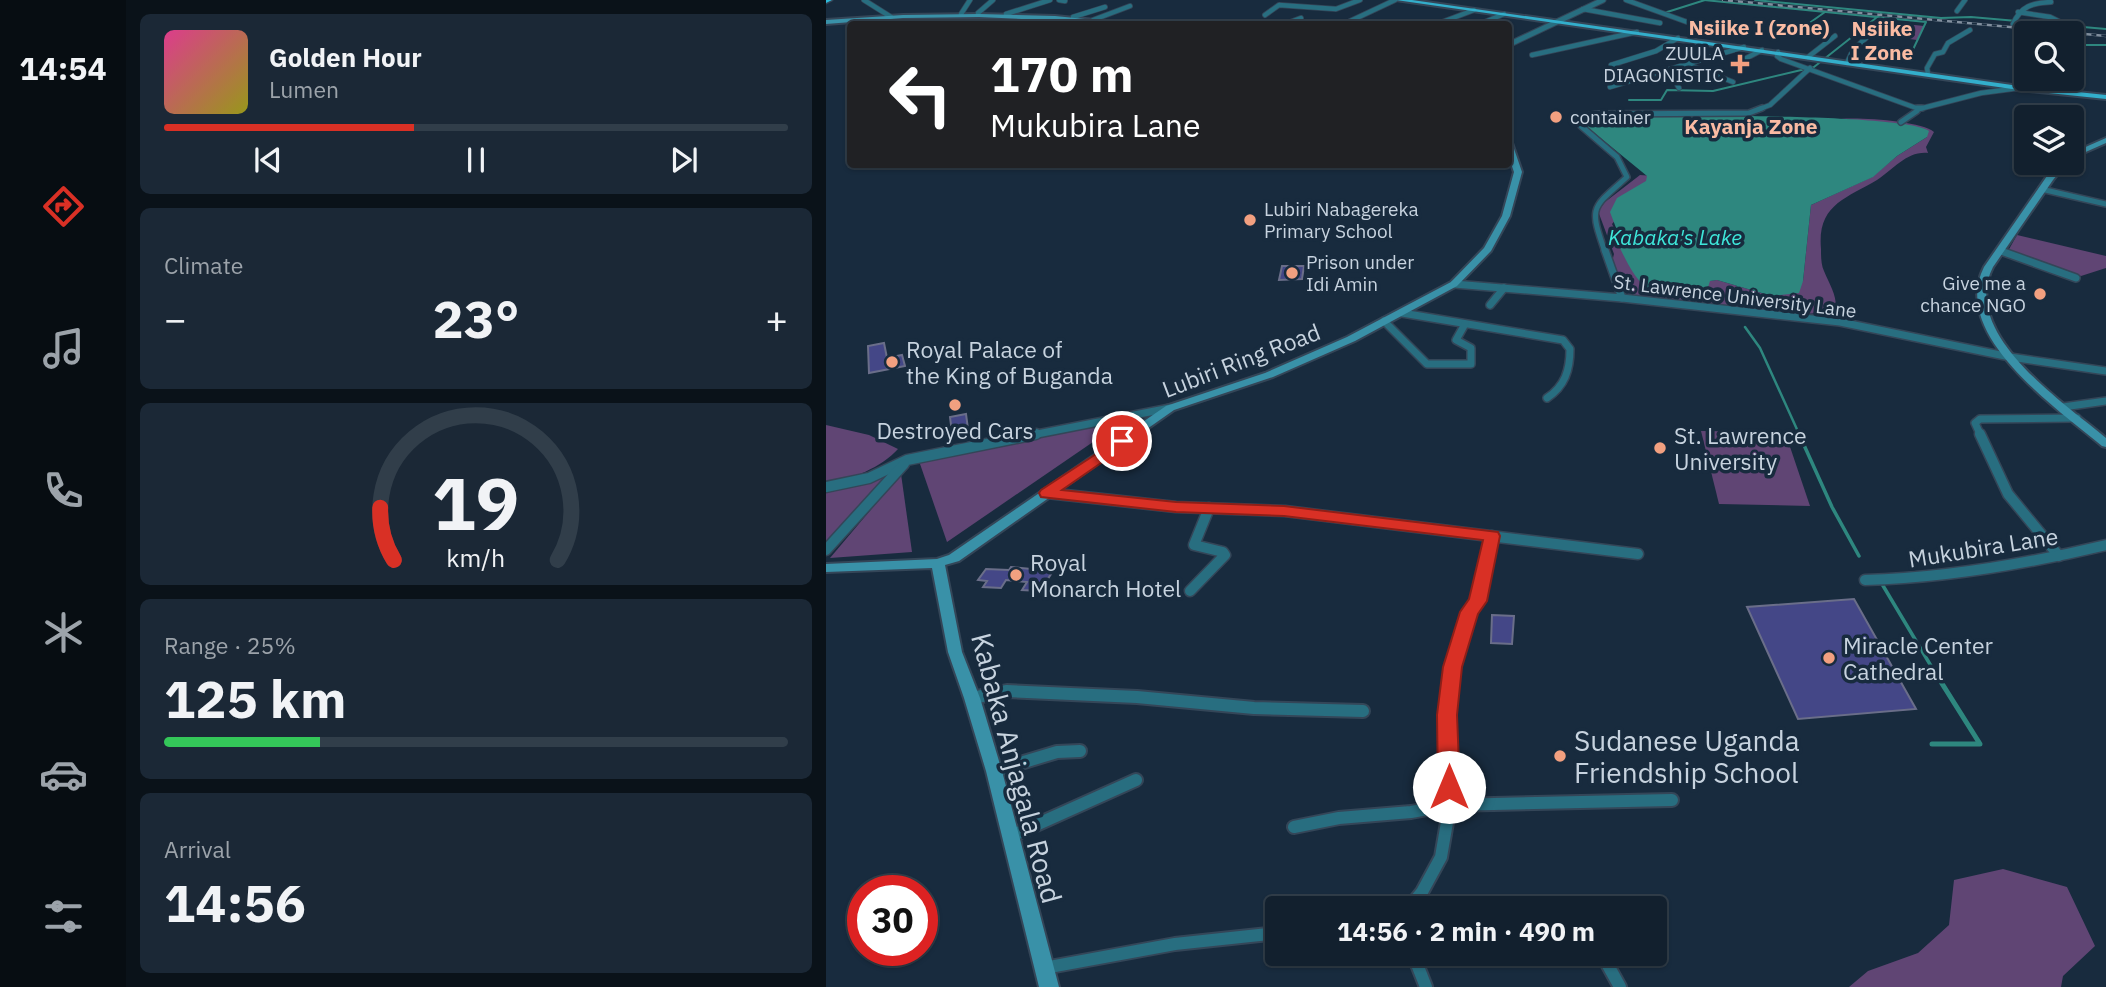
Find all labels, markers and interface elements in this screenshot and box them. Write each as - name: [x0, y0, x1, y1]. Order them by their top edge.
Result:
- district label: Nsiike I (zone): [1688, 13, 1830, 41]
- district label: Nsiike I Zone: [1851, 14, 1914, 66]
- map controls: [2014, 21, 2084, 175]
- button: search: [2014, 21, 2084, 91]
- text: Golden Hour: [269, 40, 422, 74]
- place label: ZUULA DIAGONISTIC: [1603, 41, 1724, 87]
- text: 170 m: [990, 42, 1134, 105]
- text: 14:54: [19, 47, 107, 89]
- icon: left: [875, 49, 966, 140]
- marker: ZUULA DIAGONISTIC: [1730, 54, 1750, 74]
- text: Lumen: [269, 74, 339, 104]
- text: Mukubira Lane: [990, 104, 1201, 146]
- place label: container: [1570, 105, 1651, 129]
- button: layers: [2014, 105, 2084, 175]
- marker: container: [1548, 109, 1564, 125]
- district label: Kayanja Zone: [1684, 112, 1818, 140]
- icon: previous: [249, 141, 287, 179]
- icon: pause: [457, 141, 495, 179]
- icon: next: [665, 141, 703, 179]
- icon: directions: [39, 182, 88, 231]
- place label: Lubiri Nabagereka Primary School: [1264, 197, 1419, 243]
- marker: Lubiri Nabagereka Primary School: [1242, 212, 1258, 228]
- water label: Kabaka's Lake: [1608, 223, 1742, 251]
- text: Climate: [164, 250, 243, 280]
- place label: Prison under Idi Amin: [1306, 250, 1414, 296]
- marker: Prison under Idi Amin: [1284, 265, 1300, 281]
- street label: St. Lawrence University Lane: [1612, 269, 1858, 323]
- place label: Give me a chance NGO: [1920, 271, 2026, 317]
- text: 23°: [433, 285, 519, 352]
- marker: Give me a chance NGO: [2032, 286, 2048, 302]
- text: −: [164, 294, 187, 343]
- text: +: [765, 294, 788, 343]
- street label: Lubiri Ring Road: [1158, 316, 1324, 404]
- icon: music: [39, 324, 88, 373]
- place label: Royal Palace of the King of Buganda: [906, 334, 1113, 390]
- marker: Royal Palace of the King of Buganda: [884, 354, 900, 370]
- marker: Destroyed Cars: [947, 397, 963, 413]
- pin: [1092, 411, 1152, 471]
- place label: Destroyed Cars: [876, 415, 1034, 445]
- place label: St. Lawrence University: [1674, 420, 1807, 476]
- icon: arrive: [1103, 422, 1141, 460]
- marker: St. Lawrence University: [1652, 440, 1668, 456]
- text: 19: [432, 455, 520, 550]
- icon: phone: [39, 466, 88, 515]
- street label: Mukubira Lane: [1906, 520, 2060, 574]
- text: km/h: [447, 540, 505, 573]
- place label: Royal Monarch Hotel: [1030, 547, 1181, 603]
- marker: Royal Monarch Hotel: [1008, 567, 1024, 583]
- icon: climate: [39, 608, 88, 657]
- street label: Kabaka Anjagala Road: [963, 629, 1071, 907]
- text: Range · 25%: [164, 630, 296, 660]
- place label: Miracle Center Cathedral: [1843, 630, 1994, 686]
- marker: Miracle Center Cathedral: [1821, 650, 1837, 666]
- text: 125 km: [164, 665, 346, 732]
- place label: Sudanese Uganda Friendship School: [1574, 722, 1800, 791]
- marker: Sudanese Uganda Friendship School: [1552, 748, 1568, 764]
- icon: car: [39, 750, 88, 799]
- position arrow: [1412, 750, 1486, 824]
- text: Arrival: [164, 834, 231, 864]
- text: 14:56: [164, 869, 306, 936]
- speed limit sign: 30: [847, 875, 938, 966]
- icon: filters: [39, 892, 88, 941]
- text: 14:56 · 2 min · 490 m: [1337, 914, 1595, 948]

